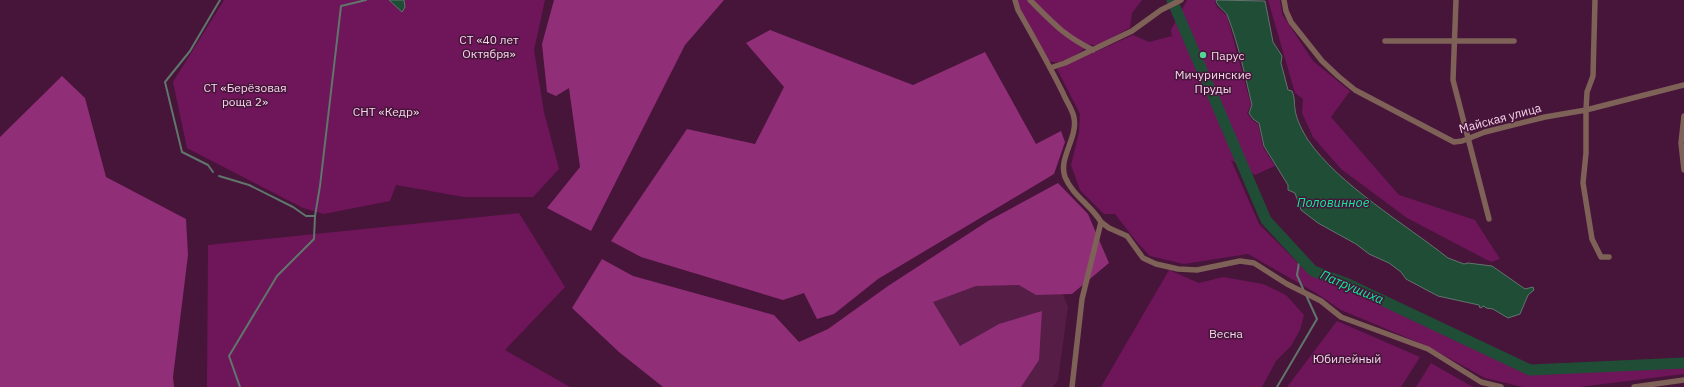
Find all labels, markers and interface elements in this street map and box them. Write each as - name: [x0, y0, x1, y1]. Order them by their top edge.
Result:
- park label: СТ «40 лет Октября»: [459, 32, 519, 61]
- place label: Парус: [1211, 48, 1244, 63]
- marker: Парус: [1198, 50, 1208, 60]
- park label: Мичуринские Пруды: [1175, 67, 1252, 96]
- park label: СТ «Берёзовая роща 2»: [203, 80, 287, 109]
- street label: Майская улица: [1457, 100, 1543, 136]
- park label: СНТ «Кедр»: [353, 104, 419, 119]
- water label: Половинное: [1297, 194, 1370, 211]
- water label: Патрушиха: [1318, 266, 1386, 308]
- park label: Весна: [1209, 326, 1244, 341]
- park label: Юбилейный: [1313, 351, 1381, 366]

